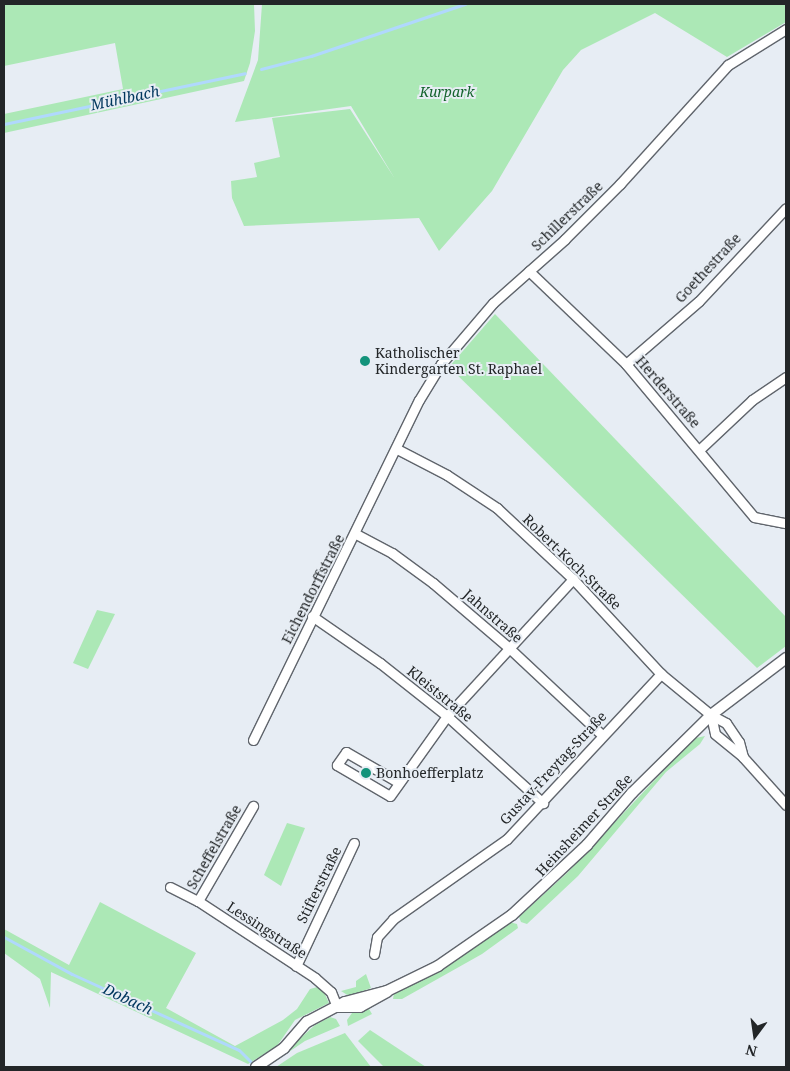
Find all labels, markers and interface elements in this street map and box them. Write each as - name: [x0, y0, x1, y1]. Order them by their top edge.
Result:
- water label: Mühlbach: [89, 82, 161, 114]
- park label: Kurpark: [419, 84, 475, 100]
- street label: Schillerstraße: [528, 178, 606, 254]
- street label: Goethestraße: [672, 230, 744, 306]
- place label: Katholischer Kindergarten St. Raphael: [375, 345, 542, 378]
- street label: Herderstraße: [632, 353, 704, 431]
- marker: Katholischer Kindergarten St. Raphael: [359, 355, 371, 367]
- street label: Robert-Koch-Straße: [519, 511, 625, 613]
- street label: Eichendorffstraße: [278, 531, 348, 647]
- street label: Jahnstraße: [460, 586, 526, 646]
- street label: Kleiststraße: [404, 663, 476, 725]
- street label: Gustav-Freytag-Straße: [496, 708, 610, 828]
- place label: Bonhoefferplatz: [376, 765, 484, 781]
- marker: Bonhoefferplatz: [360, 767, 372, 779]
- street label: Heinsheimer Straße: [532, 770, 636, 880]
- street label: Scheffelstraße: [183, 802, 245, 892]
- street label: Stifterstraße: [293, 844, 345, 926]
- street label: Lessingstraße: [224, 898, 310, 962]
- water label: Dobach: [100, 980, 156, 1018]
- north arrow: [730, 1011, 780, 1061]
- text: N: [744, 1040, 759, 1062]

